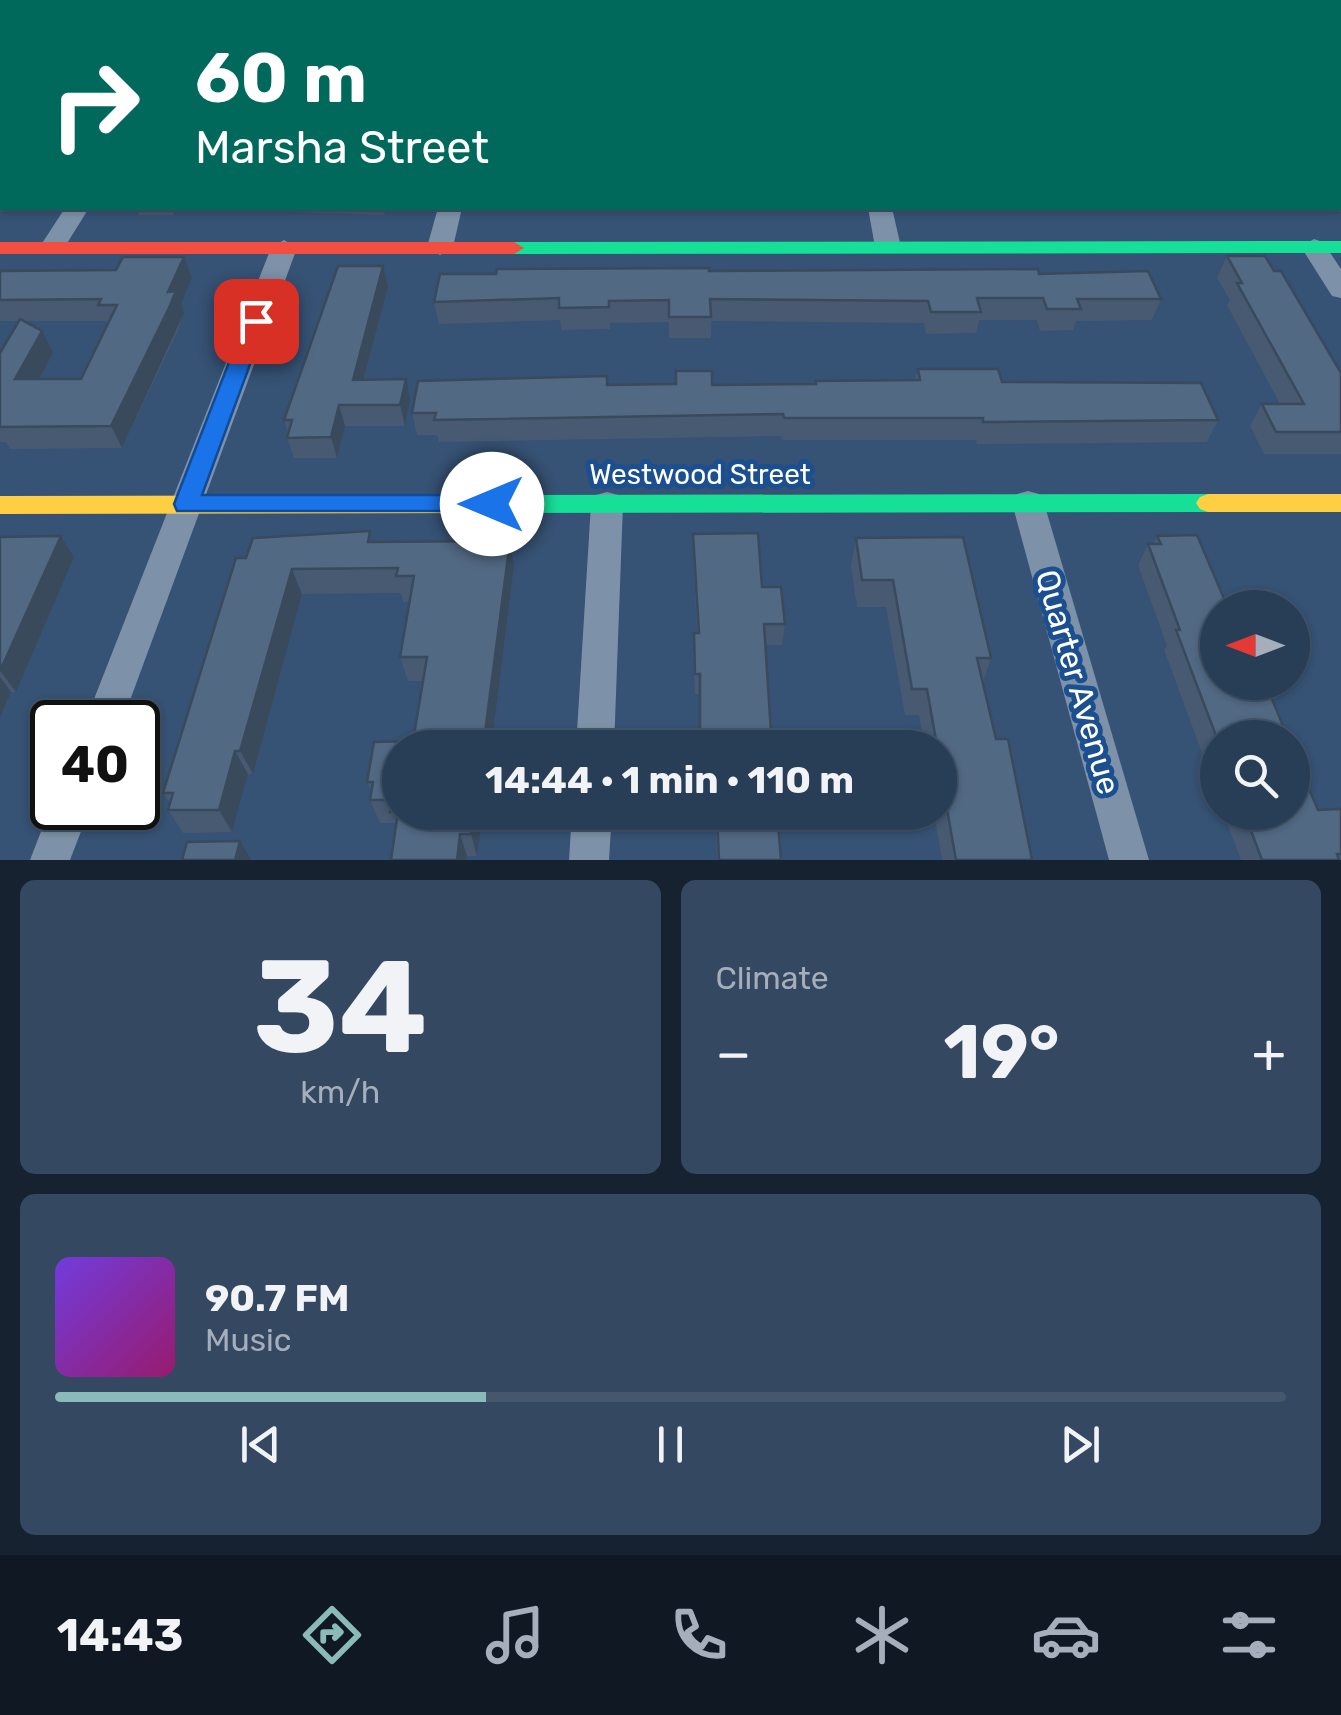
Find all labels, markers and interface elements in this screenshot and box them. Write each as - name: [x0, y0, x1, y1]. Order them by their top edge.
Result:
- text: 60 m: [195, 37, 367, 120]
- icon: right: [30, 40, 160, 170]
- text: Marsha Street: [195, 121, 489, 174]
- pin: [214, 279, 299, 364]
- icon: arrive: [229, 294, 284, 349]
- position arrow: [440, 452, 544, 556]
- street label: Westwood Street: [589, 458, 811, 491]
- street label: Quarter Avenue: [1028, 565, 1128, 799]
- north arrow: [1200, 590, 1310, 700]
- map controls: [1200, 590, 1310, 830]
- speed limit sign: 40: [30, 700, 160, 830]
- button: search: [1200, 720, 1310, 830]
- text: 14:44 · 1 min · 110 m: [485, 757, 854, 803]
- text: 34: [253, 930, 427, 1085]
- text: Climate: [716, 959, 829, 997]
- text: 19°: [943, 1008, 1060, 1097]
- text: −: [716, 1021, 751, 1086]
- text: +: [1252, 1021, 1286, 1086]
- text: km/h: [300, 1073, 380, 1111]
- text: 90.7 FM: [205, 1275, 349, 1321]
- text: Music: [205, 1321, 291, 1359]
- icon: previous: [233, 1417, 288, 1472]
- icon: pause: [643, 1417, 698, 1472]
- icon: next: [1053, 1417, 1108, 1472]
- icon: directions: [297, 1600, 367, 1670]
- icon: music: [480, 1600, 550, 1670]
- icon: phone: [664, 1600, 734, 1670]
- icon: climate: [847, 1600, 917, 1670]
- icon: car: [1031, 1600, 1101, 1670]
- icon: filters: [1214, 1600, 1284, 1670]
- text: 14:43: [57, 1609, 183, 1662]

